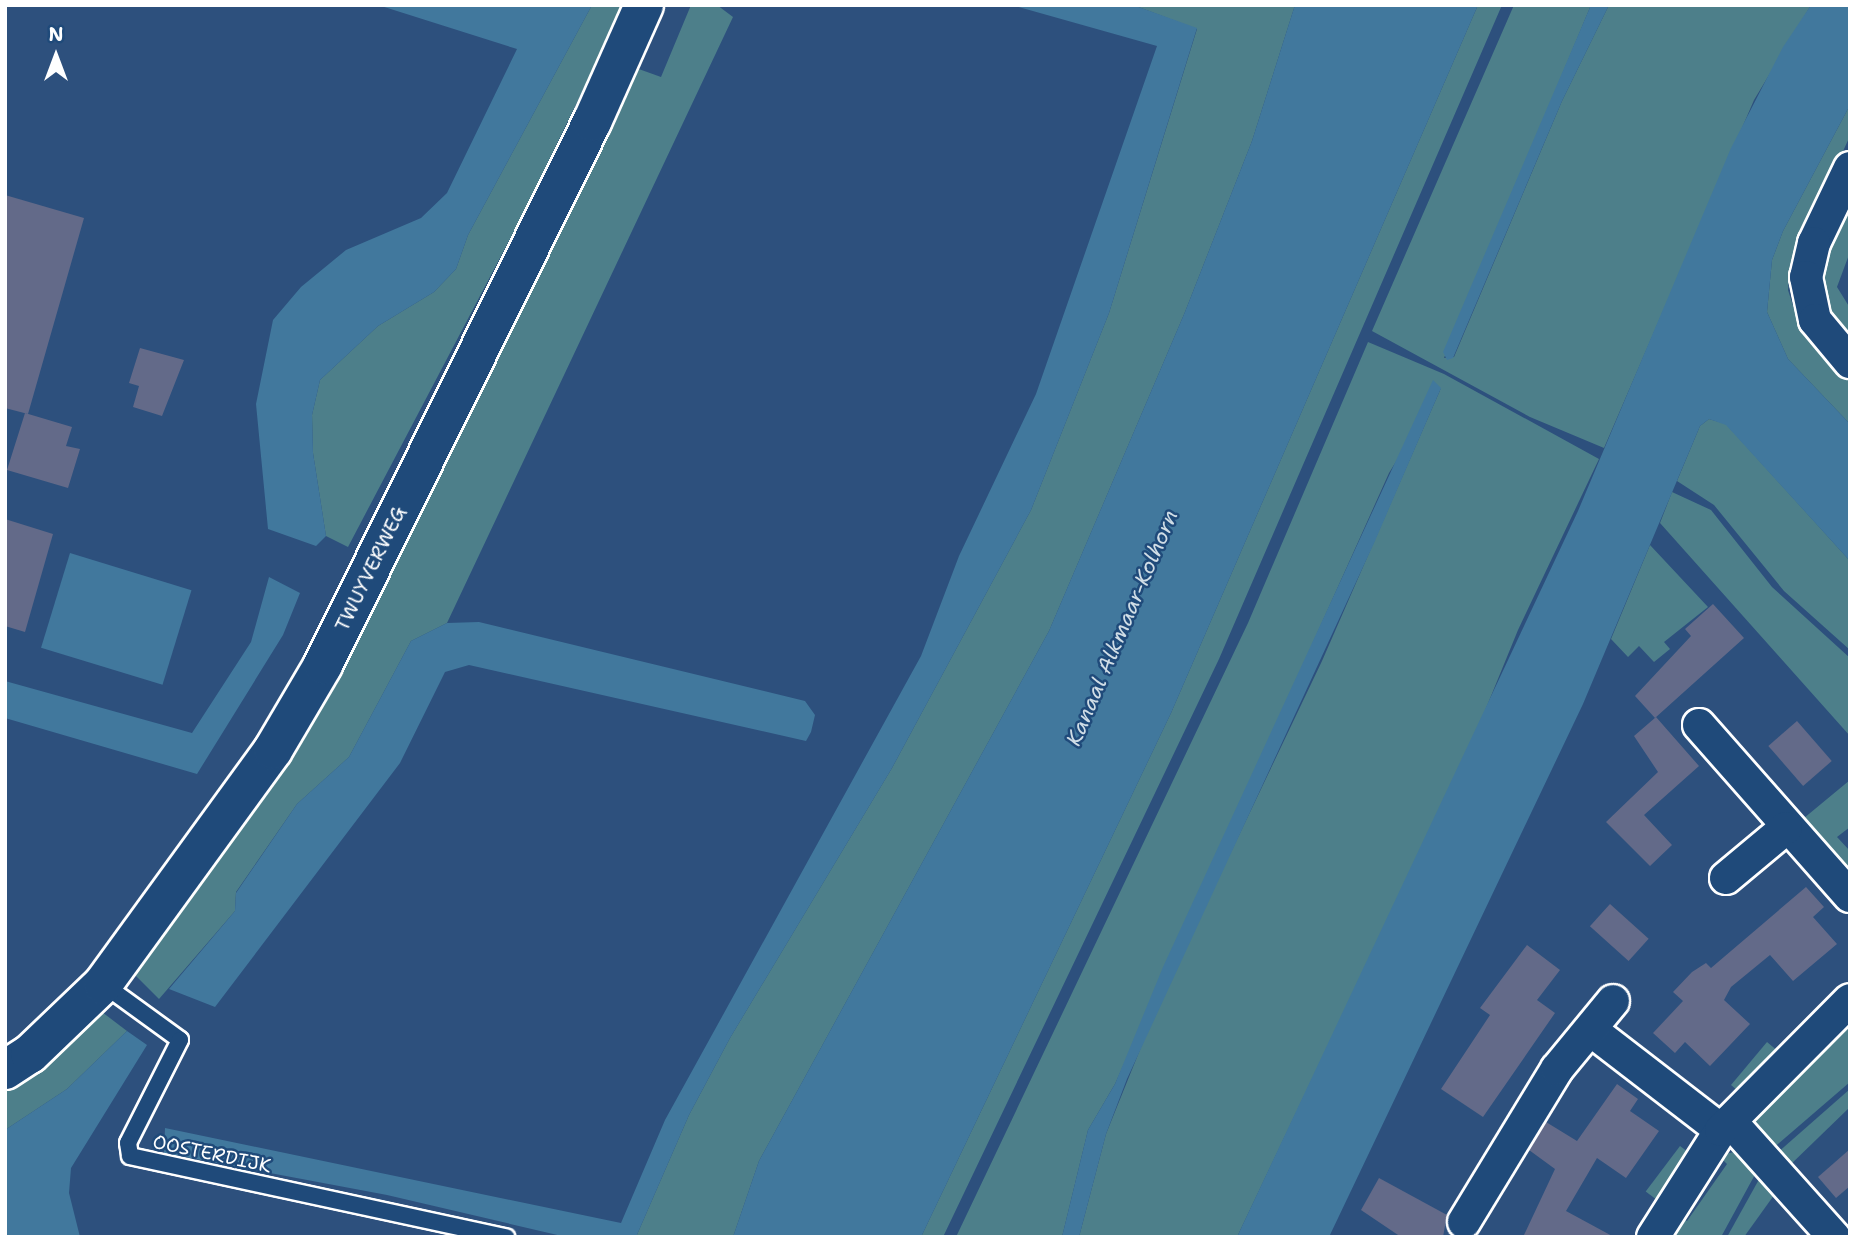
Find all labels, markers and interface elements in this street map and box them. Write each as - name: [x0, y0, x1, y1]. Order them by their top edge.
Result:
- north arrow: [21, 21, 91, 91]
- text: N: [48, 22, 64, 47]
- street label: TWUYVERWEG: [331, 503, 411, 635]
- water label: Kanaal Alkmaar-Kolhorn: [1061, 506, 1183, 750]
- street label: OOSTERDIJK: [151, 1130, 273, 1178]

